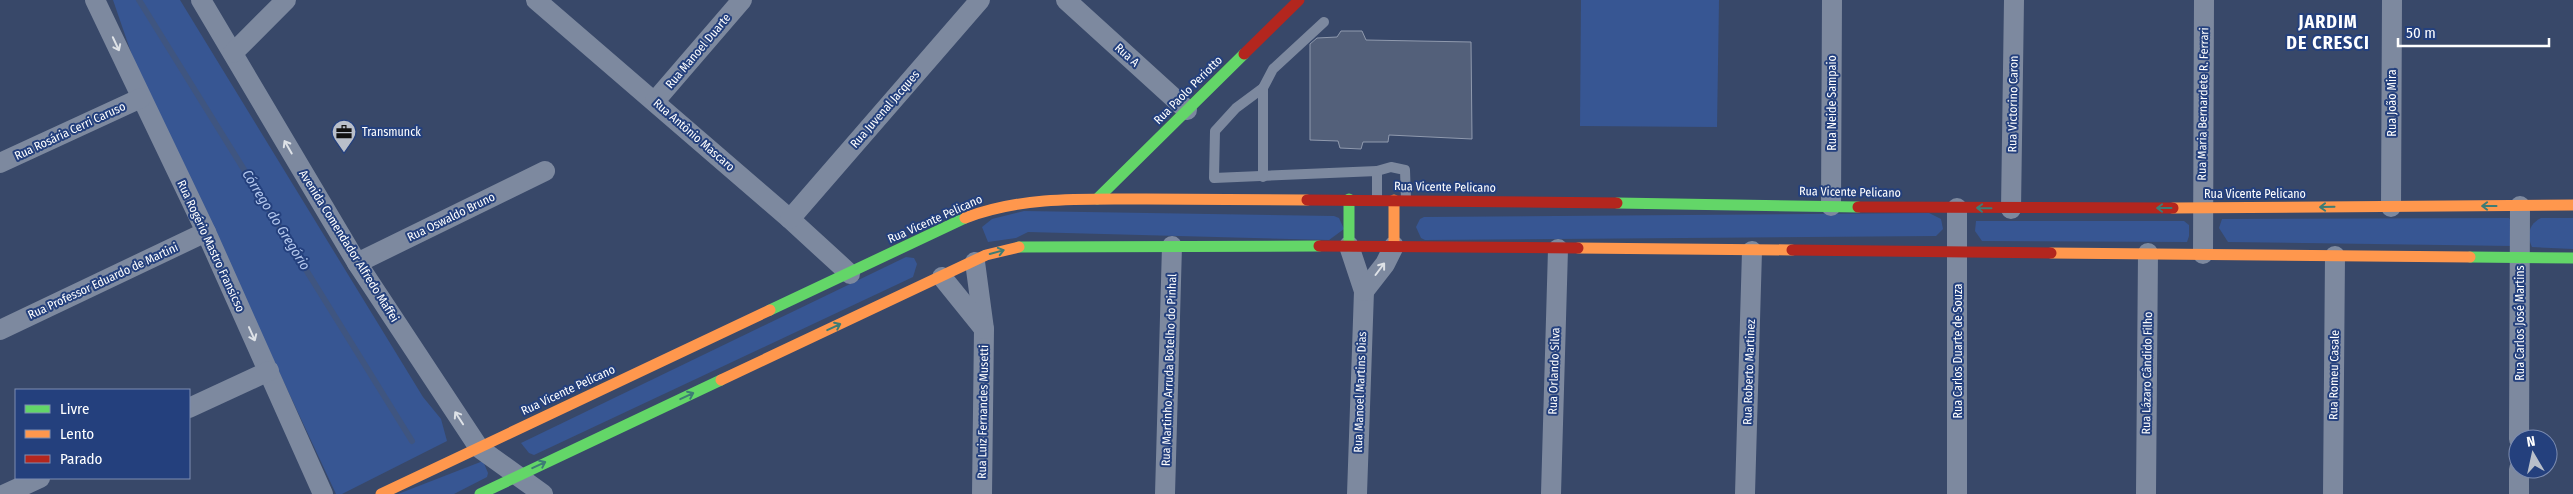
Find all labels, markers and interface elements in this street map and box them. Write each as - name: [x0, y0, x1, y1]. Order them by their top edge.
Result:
- street label: Rua Manoel Duarte: [663, 11, 733, 91]
- district label: JARDIM DE CRESCI: [2286, 11, 2370, 54]
- scale bar: [2398, 15, 2549, 47]
- text: 50 m: [2406, 24, 2436, 42]
- street label: Rua Maria Bernardete R. Ferrari: [2195, 27, 2211, 181]
- one-way arrow: [111, 36, 121, 51]
- street label: Rua A: [1112, 40, 1143, 70]
- street label: Rua Paolo Periotto: [1151, 53, 1225, 127]
- street label: Rua Neide Sampaio: [1825, 55, 1839, 151]
- street label: Rua Victorino Caron: [2005, 55, 2021, 153]
- street label: Rua Juvenal Jacques: [848, 67, 922, 151]
- street label: Rua João Mira: [2385, 69, 2399, 137]
- street label: Rua Antônio Mascaro: [650, 96, 738, 174]
- street label: Rua Rosária Cerri Caruso: [12, 99, 128, 163]
- office icon: Transmunck: [331, 119, 357, 153]
- place label: Transmunck: [362, 125, 421, 139]
- one-way arrow: [283, 140, 293, 154]
- water label: Córrego do Gregório: [238, 167, 314, 273]
- street label: Avenida Comendador Alfredo Maffei: [296, 167, 402, 325]
- street label: Rua Rogério Mastro Fransicso: [174, 178, 248, 314]
- street label: Rua Vicente Pelicano: [1394, 179, 1496, 195]
- street label: Rua Vicente Pelicano: [1799, 184, 1901, 200]
- street label: Rua Vicente Pelicano: [2204, 187, 2306, 201]
- street label: Rua Oswaldo Bruno: [405, 190, 497, 244]
- street label: Rua Vicente Pelicano: [886, 192, 984, 246]
- one-way arrow: [2482, 201, 2498, 211]
- one-way arrow: [2319, 202, 2336, 212]
- one-way arrow: [1977, 203, 1993, 213]
- one-way arrow: [2157, 203, 2173, 213]
- street label: Rua Professor Eduardo de Martini: [26, 240, 180, 322]
- one-way arrow: [989, 247, 1005, 256]
- one-way arrow: [1375, 263, 1386, 276]
- street label: Rua Carlos José Martins: [2513, 265, 2527, 381]
- street label: Rua Martinho Arruda Botelho do Pinhal: [1159, 274, 1179, 466]
- street label: Rua Carlos Duarte de Souza: [1951, 283, 1965, 418]
- street label: Rua Lázaro Cândido Filho: [2139, 311, 2155, 435]
- street label: Rua Roberto Martinez: [1740, 319, 1758, 425]
- one-way arrow: [826, 322, 841, 332]
- one-way arrow: [247, 326, 257, 341]
- street label: Rua Orlando Silva: [1545, 327, 1563, 415]
- street label: Rua Romeu Casale: [2326, 330, 2342, 420]
- street label: Rua Manoel Martins Dias: [1351, 331, 1369, 453]
- street label: Rua Luiz Fernandes Musetti: [975, 345, 991, 479]
- street label: Rua Vicente Pelicano: [519, 362, 617, 418]
- legend: [15, 389, 190, 479]
- one-way arrow: [679, 391, 694, 400]
- text: Livre: [60, 400, 89, 418]
- one-way arrow: [453, 411, 463, 425]
- text: Lento: [60, 425, 94, 443]
- north arrow: [2508, 429, 2558, 479]
- text: N: [2526, 433, 2537, 451]
- text: Parado: [60, 450, 103, 468]
- one-way arrow: [532, 460, 547, 470]

